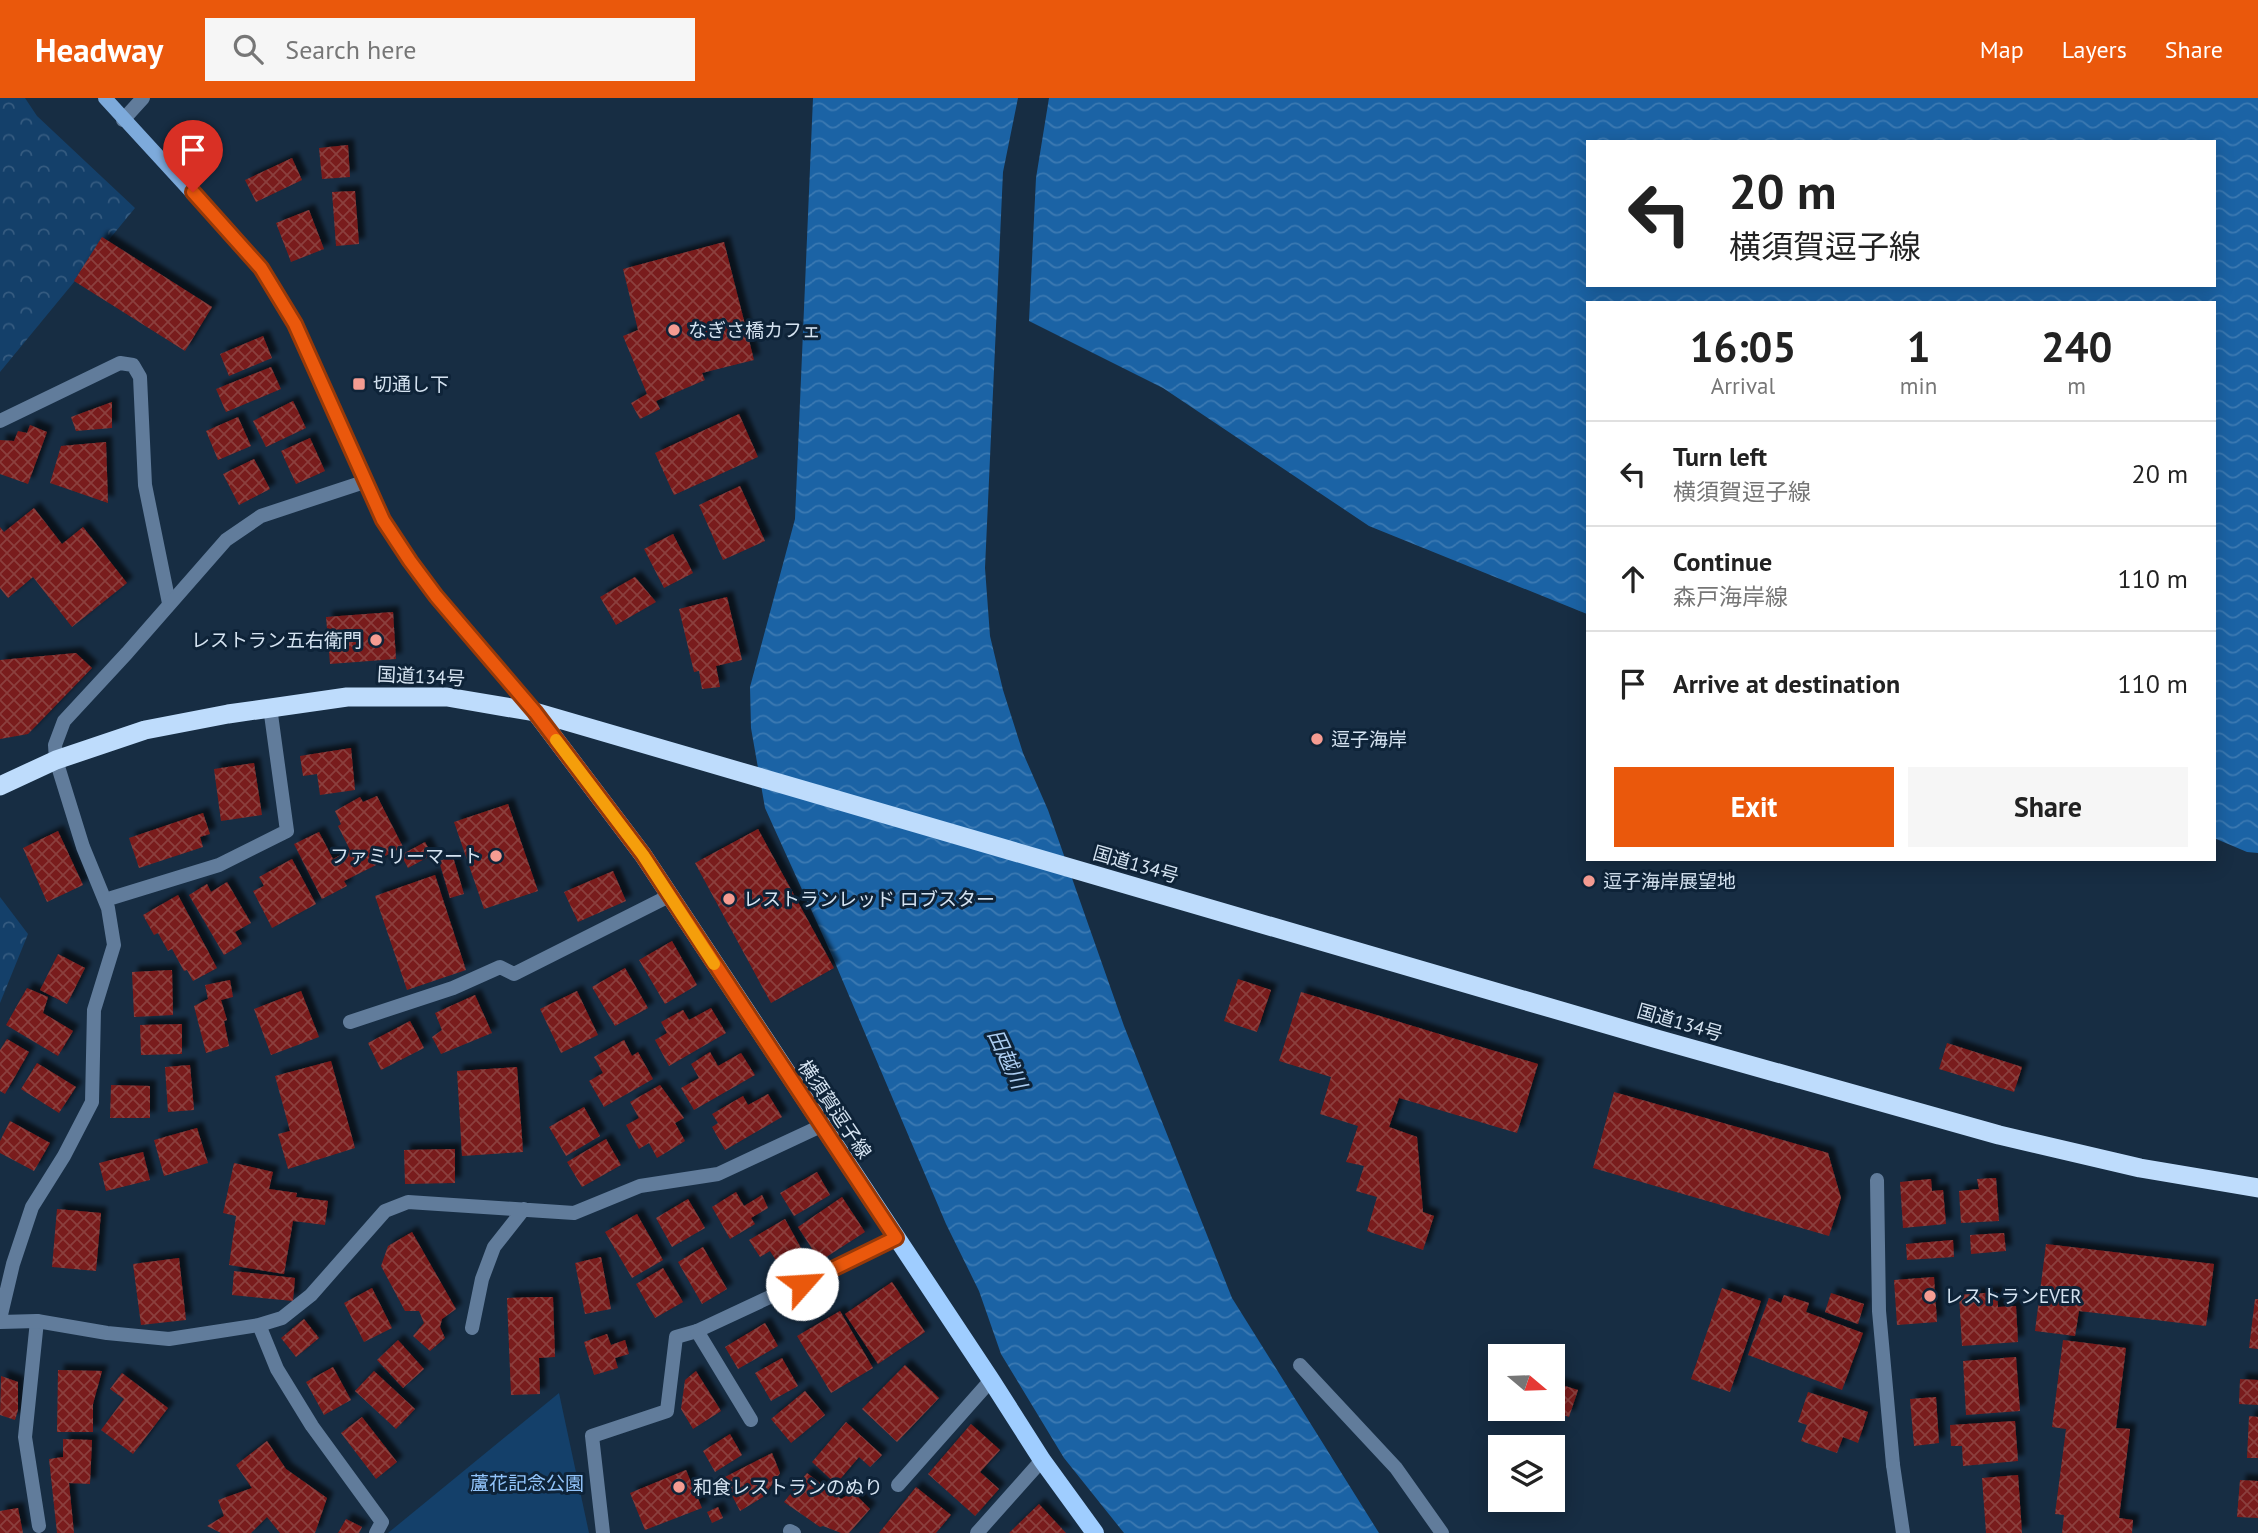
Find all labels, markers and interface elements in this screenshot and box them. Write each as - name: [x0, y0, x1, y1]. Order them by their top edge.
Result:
- search box: [205, 18, 695, 81]
- text: Headway: [35, 28, 163, 71]
- icon: search: [229, 30, 267, 68]
- text: Search here: [285, 33, 416, 66]
- text: Map: [1980, 34, 2024, 65]
- text: Layers: [2062, 34, 2127, 65]
- text: Share: [2165, 34, 2223, 65]
- pin: [163, 120, 223, 192]
- icon: arrive: [174, 131, 212, 169]
- text: 20 m: [1729, 159, 1836, 223]
- icon: left: [1614, 168, 1705, 259]
- text: 横須賀逗子線: [1729, 225, 1921, 267]
- place label: なぎさ橋カフェ: [688, 318, 821, 342]
- text: 16:05: [1690, 319, 1796, 374]
- text: 1: [1907, 319, 1930, 374]
- text: 240: [2041, 319, 2112, 374]
- marker: なぎさ橋カフェ: [666, 322, 682, 338]
- text: Arrival: [1711, 371, 1775, 400]
- text: min: [1900, 371, 1937, 400]
- text: m: [2067, 371, 2086, 400]
- place label: 切通し下: [373, 372, 449, 396]
- marker: 切通し下: [351, 376, 367, 392]
- text: Turn left: [1673, 440, 1767, 473]
- icon: left: [1614, 455, 1652, 493]
- text: 20 m: [2132, 457, 2188, 490]
- text: 横須賀逗子線: [1673, 477, 1811, 506]
- text: Continue: [1673, 545, 1772, 578]
- icon: ahead: [1614, 560, 1652, 598]
- text: 110 m: [2117, 562, 2188, 595]
- text: 森戸海岸線: [1673, 582, 1788, 611]
- place label: レストラン五右衛門: [191, 628, 362, 652]
- marker: レストラン五右衛門: [368, 632, 384, 648]
- street label: 国道134号: [376, 662, 466, 690]
- icon: arrive: [1614, 665, 1652, 703]
- text: Arrive at destination: [1673, 667, 1900, 700]
- text: 110 m: [2117, 667, 2188, 700]
- place label: 逗子海岸: [1331, 727, 1407, 751]
- marker: 逗子海岸: [1309, 731, 1325, 747]
- button: Exit: [1614, 767, 1894, 847]
- button: Share: [1908, 767, 2188, 847]
- street label: 国道134号: [1090, 840, 1182, 888]
- place label: ファミリーマート: [330, 844, 482, 868]
- marker: ファミリーマート: [488, 848, 504, 864]
- place label: 逗子海岸展望地: [1603, 869, 1736, 893]
- marker: 逗子海岸展望地: [1581, 873, 1597, 889]
- place label: レストランレッド ロブスター: [743, 887, 995, 911]
- marker: レストランレッド ロブスター: [721, 891, 737, 907]
- street label: 国道134号: [1634, 998, 1726, 1046]
- water label: 田越川: [982, 1025, 1034, 1095]
- street label: 横須賀逗子線: [793, 1055, 877, 1163]
- position arrow: [765, 1247, 839, 1321]
- place label: レストランEVER: [1944, 1284, 2081, 1308]
- marker: レストランEVER: [1922, 1288, 1938, 1304]
- north arrow: [1488, 1344, 1564, 1421]
- map controls: [1488, 1344, 1565, 1512]
- button: layers: [1488, 1435, 1565, 1512]
- park label: 蘆花記念公園: [470, 1471, 584, 1495]
- place label: 和食レストランのぬり: [693, 1475, 883, 1499]
- marker: 和食レストランのぬり: [671, 1479, 687, 1495]

